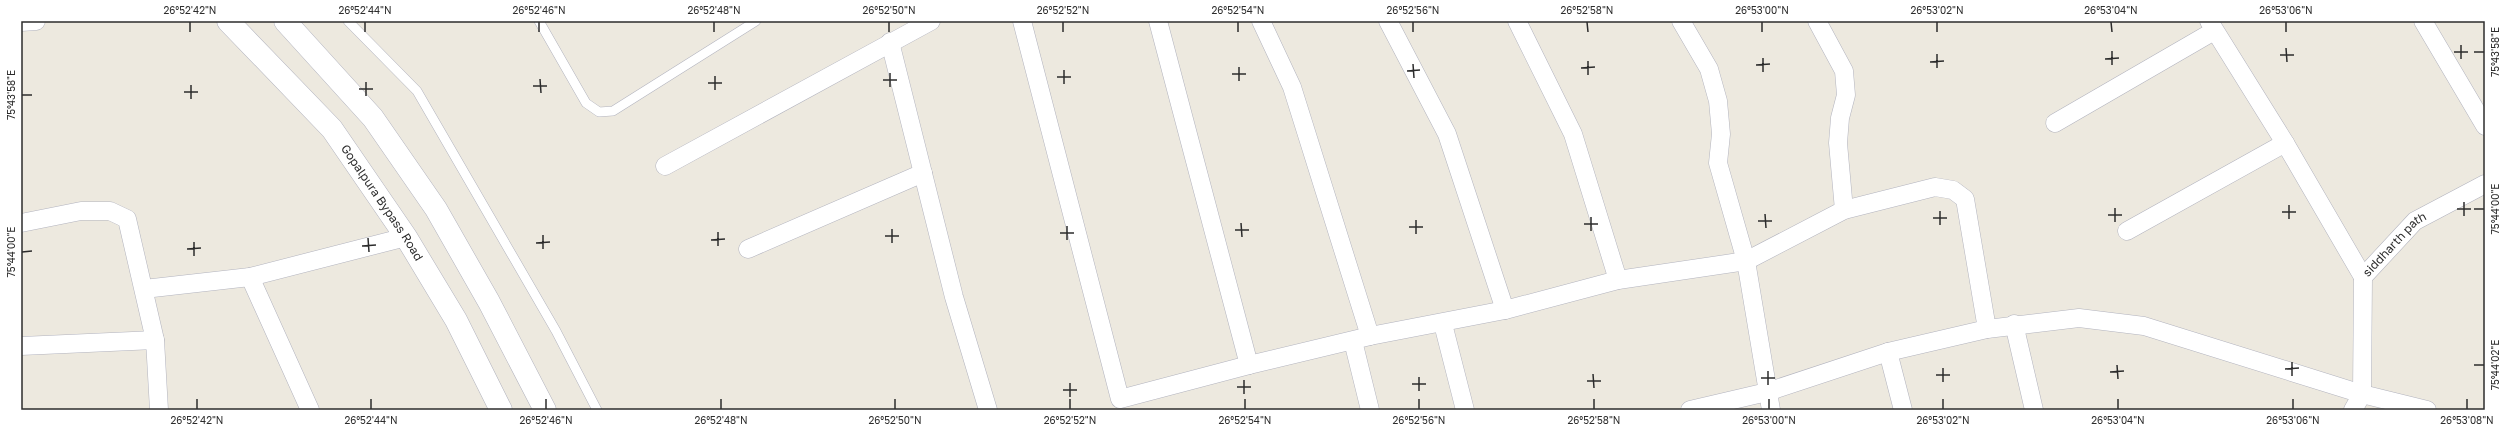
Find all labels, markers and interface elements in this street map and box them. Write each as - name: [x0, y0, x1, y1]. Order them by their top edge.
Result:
- text: 26°52'42"N: [164, 4, 216, 16]
- text: 26°52'44"N: [338, 4, 392, 16]
- text: 26°52'46"N: [512, 4, 566, 16]
- text: 26°52'48"N: [687, 4, 741, 16]
- text: 26°52'50"N: [862, 4, 916, 16]
- text: 26°52'52"N: [1037, 4, 1089, 16]
- text: 26°52'54"N: [1212, 4, 1264, 16]
- text: 26°52'56"N: [1387, 4, 1439, 16]
- text: 26°52'58"N: [1561, 4, 1613, 16]
- text: 26°53'00"N: [1735, 4, 1789, 16]
- text: 26°53'02"N: [1910, 4, 1964, 16]
- text: 26°53'04"N: [2084, 4, 2138, 16]
- text: 26°53'06"N: [2259, 4, 2313, 16]
- text: 75°43'58"E: [2489, 27, 2501, 77]
- text: 75°43'58"E: [5, 70, 17, 120]
- street label: Gopalpura Bypass Road: [338, 142, 427, 263]
- text: 75°44'00"E: [2489, 184, 2501, 234]
- street label: siddharth path: [2359, 208, 2429, 279]
- text: 75°44'00"E: [5, 227, 17, 277]
- text: 75°44'02"E: [2489, 340, 2501, 390]
- text: 26°52'42"N: [171, 414, 223, 426]
- text: 26°52'44"N: [344, 414, 398, 426]
- text: 26°52'46"N: [519, 414, 573, 426]
- text: 26°52'48"N: [694, 414, 748, 426]
- text: 26°52'50"N: [868, 414, 922, 426]
- text: 26°52'52"N: [1044, 414, 1096, 426]
- text: 26°52'54"N: [1219, 414, 1271, 426]
- text: 26°52'56"N: [1393, 414, 1445, 426]
- text: 26°52'58"N: [1568, 414, 1620, 426]
- text: 26°53'00"N: [1742, 414, 1796, 426]
- text: 26°53'02"N: [1916, 414, 1970, 426]
- text: 26°53'04"N: [2091, 414, 2145, 426]
- text: 26°53'06"N: [2266, 414, 2320, 426]
- text: 26°53'08"N: [2440, 414, 2494, 426]

